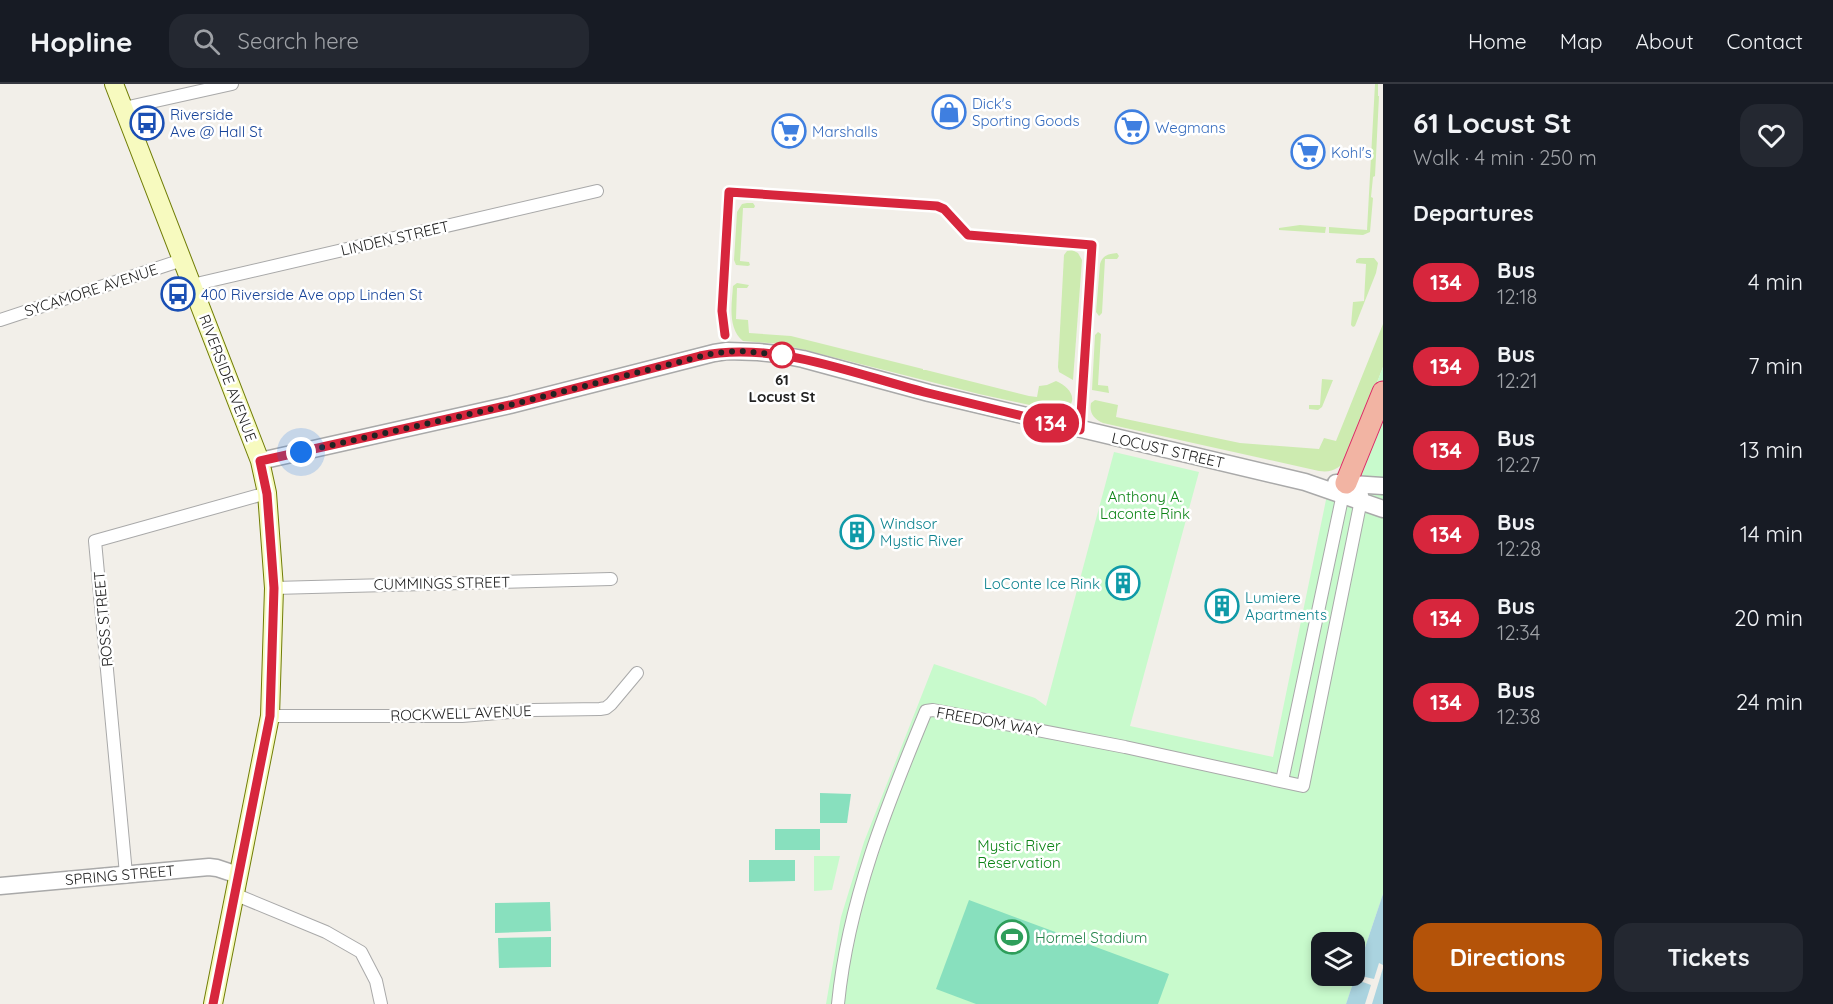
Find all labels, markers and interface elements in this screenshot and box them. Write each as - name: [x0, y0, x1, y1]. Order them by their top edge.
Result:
- search box: [169, 14, 589, 68]
- text: Hopline: [30, 24, 133, 59]
- icon: search: [190, 25, 223, 58]
- text: Search here: [238, 27, 359, 55]
- text: Home: [1468, 28, 1527, 54]
- text: Map: [1560, 28, 1603, 54]
- text: About: [1636, 28, 1694, 54]
- text: Contact: [1727, 28, 1803, 54]
- shop icon: Dick's Sporting Goods: [931, 94, 967, 130]
- place label: Dick's Sporting Goods: [972, 94, 1079, 130]
- button: heart: [1740, 104, 1803, 167]
- bus stop icon: Riverside Ave @ Hall St: [129, 105, 165, 141]
- place label: Riverside Ave @ Hall St: [170, 105, 263, 141]
- text: 61 Locust St: [1413, 105, 1572, 140]
- supermarket icon: Wegmans: [1114, 109, 1150, 145]
- supermarket icon: Marshalls: [771, 113, 807, 149]
- place label: Wegmans: [1155, 118, 1226, 137]
- place label: Marshalls: [812, 122, 878, 141]
- supermarket icon: Kohl's: [1290, 134, 1326, 170]
- place label: Kohl's: [1331, 143, 1372, 162]
- text: Walk · 4 min · 250 m: [1413, 145, 1597, 170]
- text: Departures: [1413, 199, 1534, 227]
- street label: LINDEN STREET: [339, 216, 451, 260]
- text: Bus: [1497, 256, 1535, 284]
- street label: SYCAMORE AVENUE: [22, 259, 160, 321]
- text: 4 min: [1748, 268, 1803, 296]
- text: 134: [1430, 269, 1462, 295]
- bus stop icon: 400 Riverside Ave opp Linden St: [160, 276, 196, 312]
- text: 12:18: [1497, 284, 1537, 309]
- place label: 400 Riverside Ave opp Linden St: [201, 285, 423, 304]
- street label: RIVERSIDE AVENUE: [195, 312, 261, 444]
- text: Bus: [1497, 340, 1535, 368]
- marker: 61 Locust St: [769, 342, 795, 368]
- text: 7 min: [1748, 352, 1803, 380]
- text: 134: [1430, 353, 1462, 379]
- text: 12:21: [1497, 368, 1538, 393]
- place label: 61 Locust St: [748, 370, 816, 406]
- line badge: 134: [1016, 404, 1086, 442]
- text: 134: [1035, 410, 1067, 436]
- text: Bus: [1497, 424, 1535, 452]
- street label: LOCUST STREET: [1110, 428, 1226, 472]
- text: 13 min: [1740, 436, 1803, 464]
- your location: [286, 437, 316, 467]
- text: 134: [1430, 437, 1462, 463]
- text: 12:27: [1497, 452, 1540, 477]
- park label: Anthony A. Laconte Rink: [1100, 487, 1190, 523]
- text: Bus: [1497, 508, 1535, 536]
- building icon: Windsor Mystic River: [839, 514, 875, 550]
- place label: Windsor Mystic River: [880, 514, 964, 550]
- text: 14 min: [1740, 520, 1803, 548]
- text: 134: [1430, 521, 1462, 547]
- text: 12:28: [1497, 536, 1541, 561]
- building icon: LoConte Ice Rink: [1105, 565, 1141, 601]
- street label: ROSS STREET: [89, 570, 117, 668]
- street label: CUMMINGS STREET: [374, 572, 510, 594]
- place label: LoConte Ice Rink: [984, 574, 1100, 593]
- building icon: Lumiere Apartments: [1204, 588, 1240, 624]
- place label: Lumiere Apartments: [1245, 588, 1327, 624]
- text: Bus: [1497, 592, 1535, 620]
- text: 20 min: [1734, 604, 1803, 632]
- text: 134: [1430, 605, 1462, 631]
- text: 12:34: [1497, 620, 1540, 645]
- text: Bus: [1497, 676, 1535, 704]
- text: 24 min: [1736, 688, 1803, 716]
- text: 134: [1430, 689, 1462, 715]
- street label: ROCKWELL AVENUE: [390, 701, 532, 725]
- street label: FREEDOM WAY: [935, 702, 1043, 740]
- text: 12:38: [1497, 704, 1541, 729]
- park label: Mystic River Reservation: [977, 836, 1061, 872]
- street label: SPRING STREET: [64, 861, 176, 889]
- sports icon: Hormel Stadium: [994, 919, 1030, 955]
- button: Directions: [1413, 923, 1602, 992]
- button: Tickets: [1614, 923, 1803, 992]
- place label: Hormel Stadium: [1035, 928, 1147, 947]
- map controls: [1311, 932, 1365, 986]
- button: layers: [1311, 932, 1365, 986]

